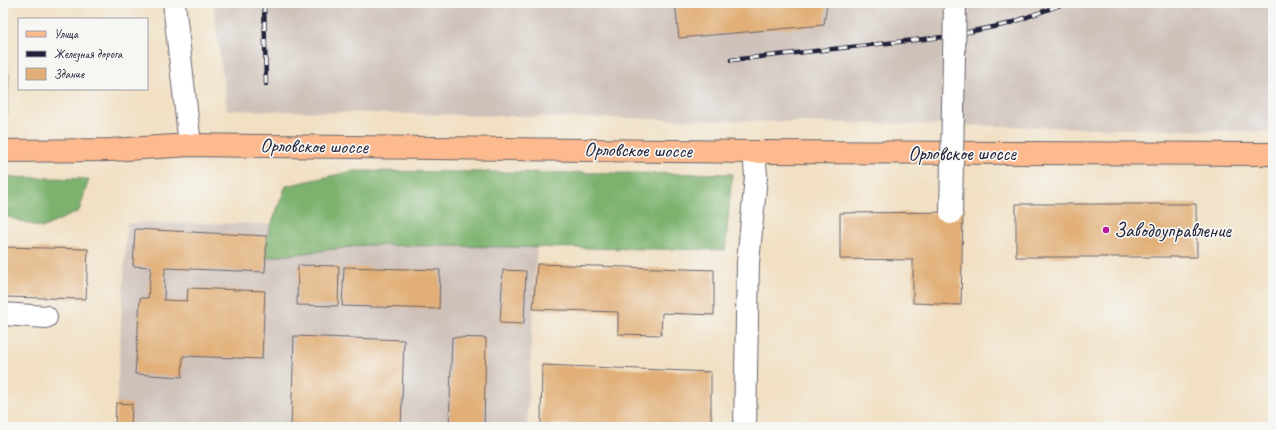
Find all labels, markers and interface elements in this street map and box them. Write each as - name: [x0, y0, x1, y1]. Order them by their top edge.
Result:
- legend: [18, 18, 148, 90]
- text: Улица: [54, 26, 79, 42]
- text: Железная дорога: [54, 46, 123, 62]
- text: Здание: [54, 66, 85, 82]
- street label: Орловское шоссе: [260, 133, 370, 159]
- street label: Орловское шоссе: [584, 137, 694, 163]
- street label: Орловское шоссе: [908, 141, 1017, 166]
- place label: Заводоуправление: [1114, 218, 1232, 243]
- marker: Заводоуправление: [1101, 225, 1111, 235]

